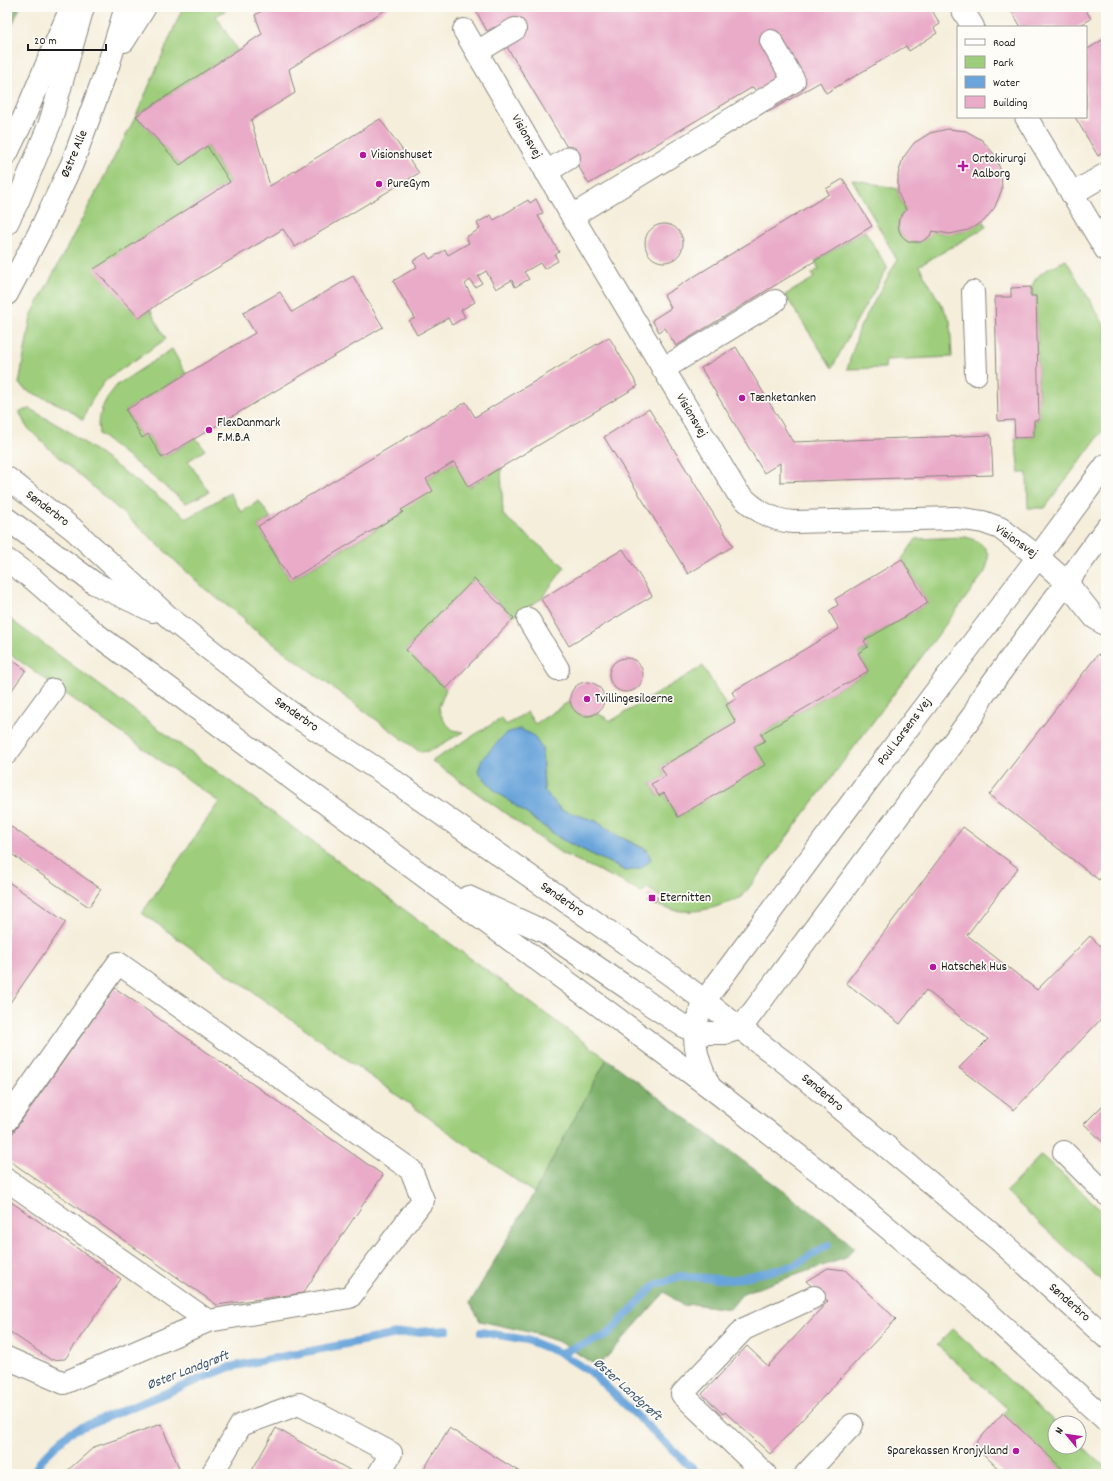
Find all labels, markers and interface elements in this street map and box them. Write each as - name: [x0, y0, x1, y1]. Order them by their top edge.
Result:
- scale bar: [28, 26, 106, 52]
- legend: [957, 26, 1087, 118]
- text: 20 m: [34, 33, 57, 50]
- text: Road: [993, 35, 1015, 52]
- text: Park: [993, 55, 1014, 72]
- text: Water: [993, 75, 1020, 92]
- text: Building: [993, 95, 1028, 112]
- street label: Visionsvej: [506, 111, 546, 163]
- street label: Østre Alle: [57, 127, 94, 181]
- place label: Visionshuset: [371, 146, 432, 165]
- marker: Visionshuset: [358, 150, 368, 160]
- place label: Ortokirurgi Aalborg: [972, 150, 1027, 184]
- marker: Ortokirurgi Aalborg: [957, 160, 969, 172]
- place label: PureGym: [387, 175, 430, 194]
- marker: PureGym: [374, 179, 384, 189]
- place label: Tænketanken: [750, 389, 816, 408]
- street label: Visionsvej: [670, 390, 712, 442]
- marker: Tænketanken: [737, 393, 747, 403]
- place label: FlexDanmark F.M.B.A: [217, 414, 280, 448]
- marker: FlexDanmark F.M.B.A: [204, 425, 214, 435]
- street label: Sønderbro: [21, 486, 73, 532]
- street label: Visionsvej: [991, 520, 1041, 564]
- place label: Tvillingesiloerne: [595, 690, 673, 709]
- street label: Sønderbro: [270, 693, 322, 737]
- marker: Tvillingesiloerne: [582, 694, 592, 704]
- street label: Poul Larsens Vej: [873, 694, 937, 770]
- street label: Sønderbro: [536, 878, 588, 922]
- place label: Eternitten: [660, 889, 711, 908]
- marker: Eternitten: [647, 893, 657, 903]
- place label: Hatschek Hus: [941, 958, 1007, 977]
- marker: Hatschek Hus: [928, 962, 938, 972]
- street label: Sønderbro: [797, 1070, 848, 1117]
- street label: Sønderbro: [1044, 1279, 1094, 1327]
- water label: Øster Landgrøft: [144, 1346, 234, 1396]
- water label: Øster Landgrøft: [588, 1354, 667, 1427]
- north arrow: [1047, 1415, 1087, 1455]
- text: N: [1052, 1424, 1069, 1437]
- place label: Sparekassen Kronjylland: [887, 1442, 1008, 1461]
- marker: Sparekassen Kronjylland: [1011, 1446, 1021, 1456]

